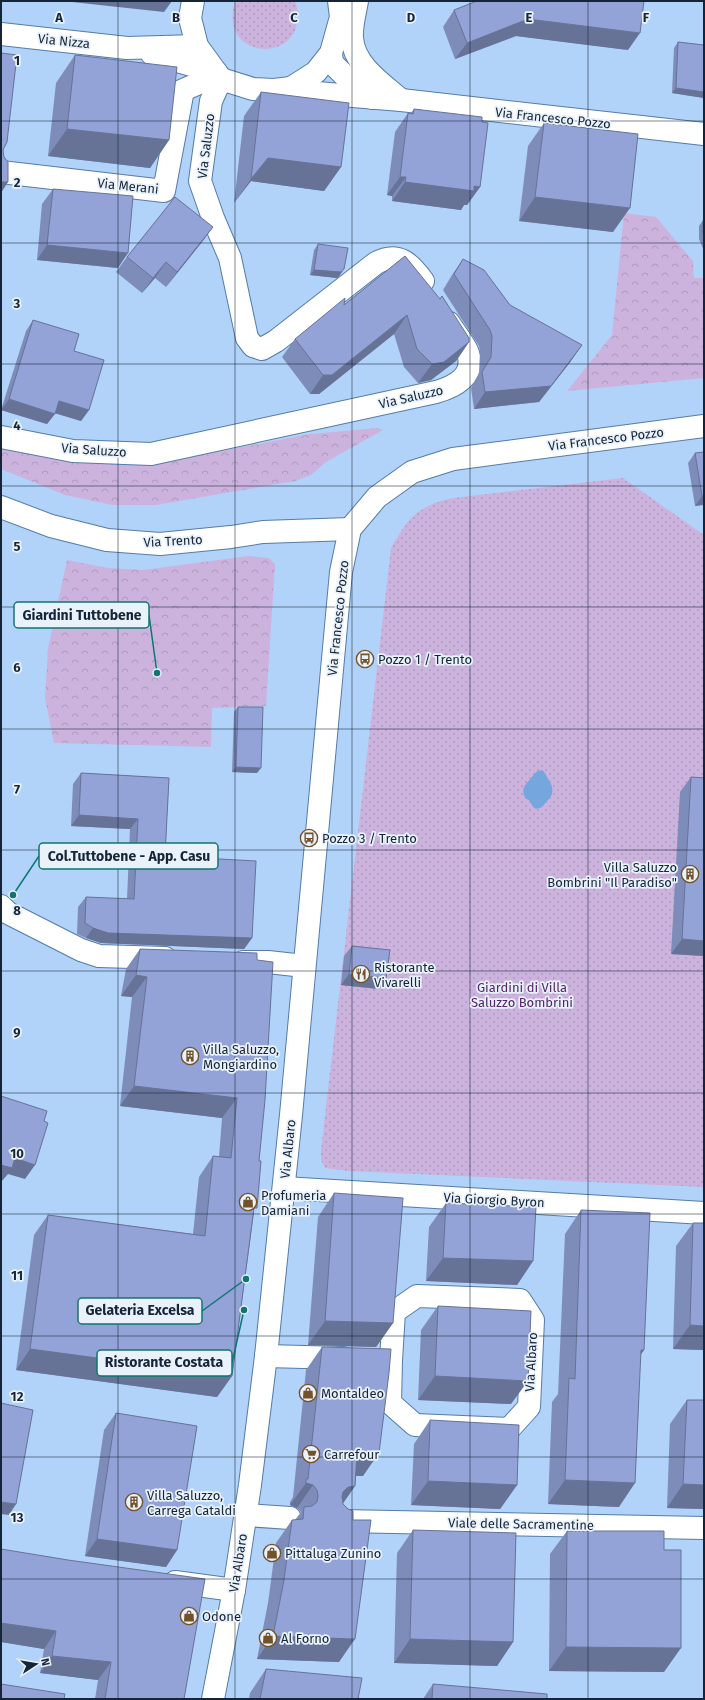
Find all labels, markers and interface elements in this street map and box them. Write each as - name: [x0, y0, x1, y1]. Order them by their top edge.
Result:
- text: A: [54, 10, 63, 25]
- text: B: [172, 10, 180, 25]
- text: C: [290, 10, 298, 25]
- text: D: [407, 10, 416, 25]
- text: E: [526, 10, 533, 25]
- text: F: [643, 10, 650, 25]
- street label: Via Nizza: [37, 31, 91, 51]
- text: 1: [14, 53, 20, 68]
- street label: Via Francesco Pozzo: [494, 104, 612, 132]
- street label: Via Saluzzo: [195, 112, 217, 180]
- text: 2: [14, 175, 21, 190]
- street label: Via Merani: [97, 175, 159, 197]
- text: 3: [13, 296, 21, 311]
- street label: Via Saluzzo: [377, 382, 445, 412]
- text: 4: [13, 418, 21, 433]
- street label: Via Francesco Pozzo: [547, 424, 665, 454]
- street label: Via Saluzzo: [61, 440, 127, 460]
- street label: Via Trento: [143, 532, 203, 550]
- text: 5: [14, 539, 21, 554]
- street label: Via Francesco Pozzo: [324, 559, 352, 677]
- callout: Giardini Tuttobene: [14, 602, 149, 628]
- text: Giardini Tuttobene: [22, 607, 142, 624]
- bus stop icon: Pozzo 1 / Trento: [355, 649, 375, 669]
- place label: Pozzo 1 / Trento: [378, 652, 472, 667]
- text: 6: [13, 660, 21, 675]
- text: 7: [14, 782, 20, 797]
- bus stop icon: Pozzo 3 / Trento: [299, 828, 319, 848]
- place label: Pozzo 3 / Trento: [322, 831, 417, 846]
- callout: Col.Tuttobene - App. Casu: [39, 843, 218, 869]
- text: Col.Tuttobene - App. Casu: [48, 848, 210, 865]
- place label: Villa Saluzzo Bombrini "Il Paradiso": [547, 860, 677, 890]
- building icon: Villa Saluzzo Bombrini "Il Paradiso": [680, 864, 700, 884]
- text: 8: [13, 903, 21, 918]
- place label: Ristorante Vivarelli: [374, 960, 435, 990]
- restaurant icon: Ristorante Vivarelli: [351, 964, 371, 984]
- park label: Giardini di Villa Saluzzo Bombrini: [471, 980, 573, 1010]
- text: 9: [13, 1025, 21, 1040]
- place label: Villa Saluzzo, Mongiardino: [203, 1042, 279, 1072]
- building icon: Villa Saluzzo, Mongiardino: [180, 1046, 200, 1066]
- street label: Via Albaro: [277, 1119, 299, 1179]
- text: 10: [10, 1146, 24, 1161]
- place label: Profumeria Damiani: [261, 1188, 326, 1218]
- street label: Via Giorgio Byron: [443, 1190, 545, 1210]
- shop icon: Profumeria Damiani: [238, 1192, 258, 1212]
- text: 11: [11, 1268, 23, 1283]
- callout: Gelateria Excelsa: [78, 1298, 202, 1324]
- text: Gelateria Excelsa: [86, 1302, 195, 1319]
- street label: Via Albaro: [522, 1332, 540, 1392]
- callout: Ristorante Costata: [97, 1350, 232, 1376]
- text: Ristorante Costata: [105, 1354, 223, 1371]
- shop icon: Montaldeo: [298, 1383, 318, 1403]
- place label: Montaldeo: [321, 1386, 384, 1401]
- text: 12: [11, 1389, 24, 1404]
- supermarket icon: Carrefour: [301, 1444, 321, 1464]
- place label: Carrefour: [324, 1447, 379, 1462]
- place label: Villa Saluzzo, Carrega Cataldi: [147, 1488, 236, 1518]
- building icon: Villa Saluzzo, Carrega Cataldi: [124, 1492, 144, 1512]
- text: 13: [11, 1510, 24, 1525]
- street label: Viale delle Sacramentine: [448, 1515, 594, 1533]
- street label: Via Albaro: [226, 1532, 250, 1594]
- shop icon: Pittaluga Zunino: [262, 1543, 282, 1563]
- place label: Pittaluga Zunino: [285, 1546, 381, 1561]
- shop icon: Odone: [179, 1606, 199, 1626]
- place label: Odone: [202, 1609, 241, 1624]
- shop icon: Al Forno: [258, 1628, 278, 1648]
- place label: Al Forno: [281, 1631, 329, 1646]
- north arrow: [16, 1644, 56, 1684]
- text: N: [38, 1657, 52, 1667]

